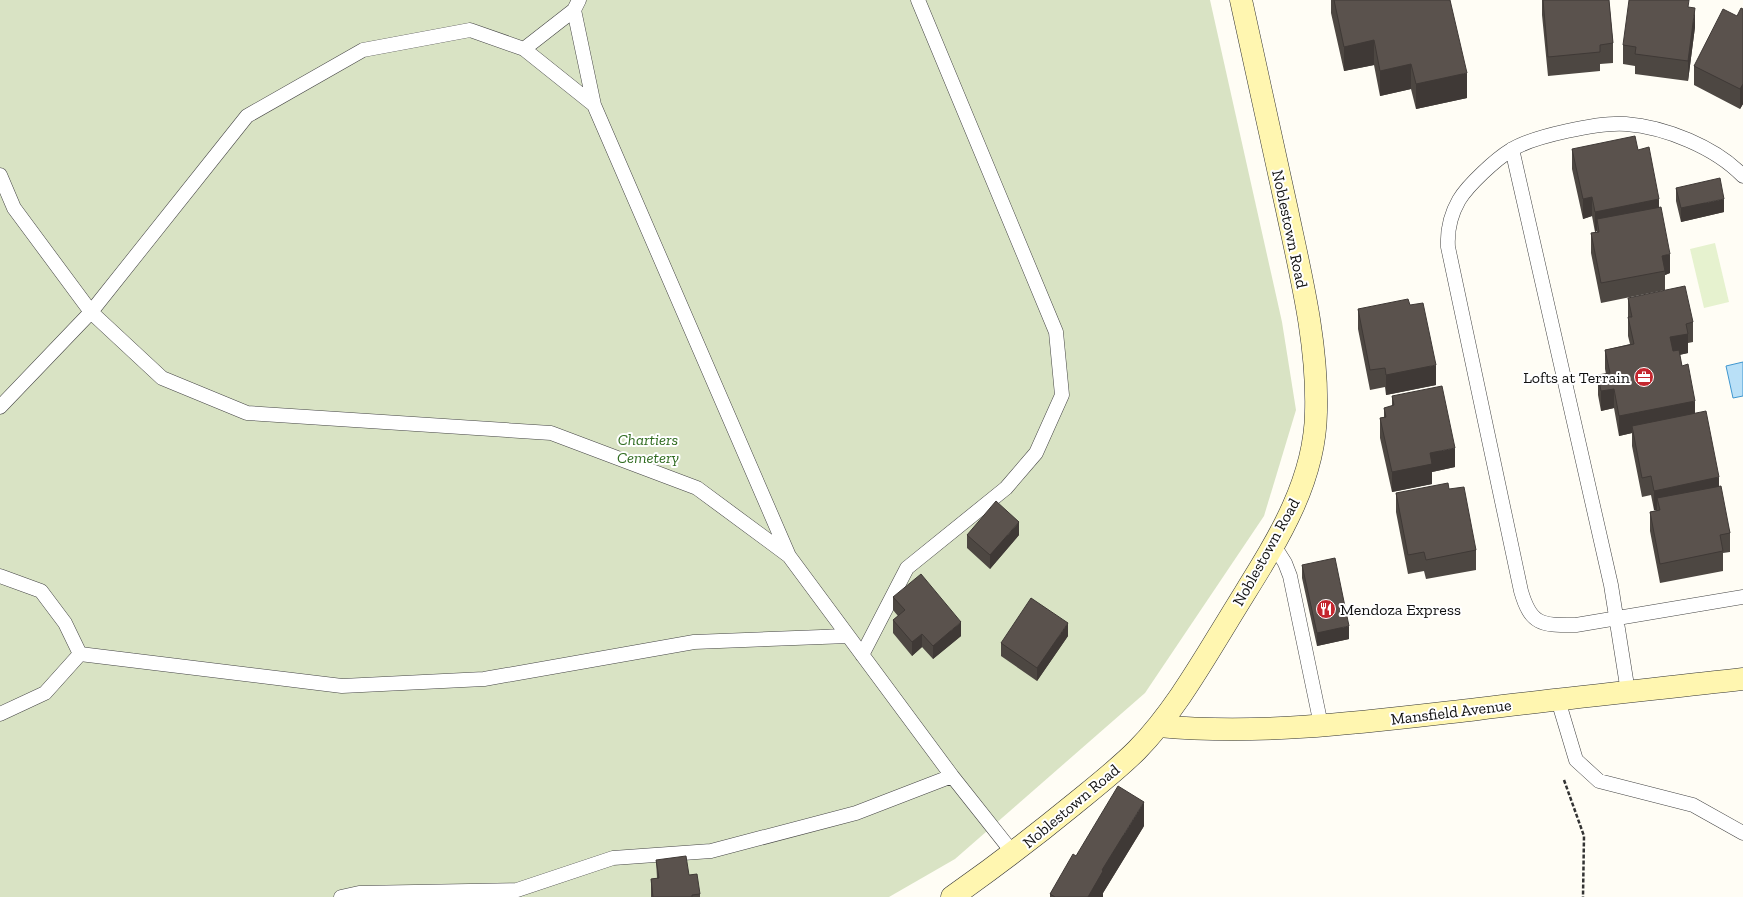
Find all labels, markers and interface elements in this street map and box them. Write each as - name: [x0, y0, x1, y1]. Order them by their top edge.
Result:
- street label: Noblestown Road: [1268, 168, 1312, 290]
- office icon: Lofts at Terrain: [1633, 366, 1655, 388]
- place label: Lofts at Terrain: [1523, 368, 1631, 387]
- park label: Chartiers Cemetery: [617, 430, 680, 467]
- street label: Noblestown Road: [1228, 495, 1304, 609]
- restaurant icon: Mendoza Express: [1315, 598, 1337, 620]
- place label: Mendoza Express: [1340, 600, 1461, 619]
- street label: Mansfield Avenue: [1390, 695, 1512, 729]
- street label: Noblestown Road: [1019, 760, 1123, 852]

